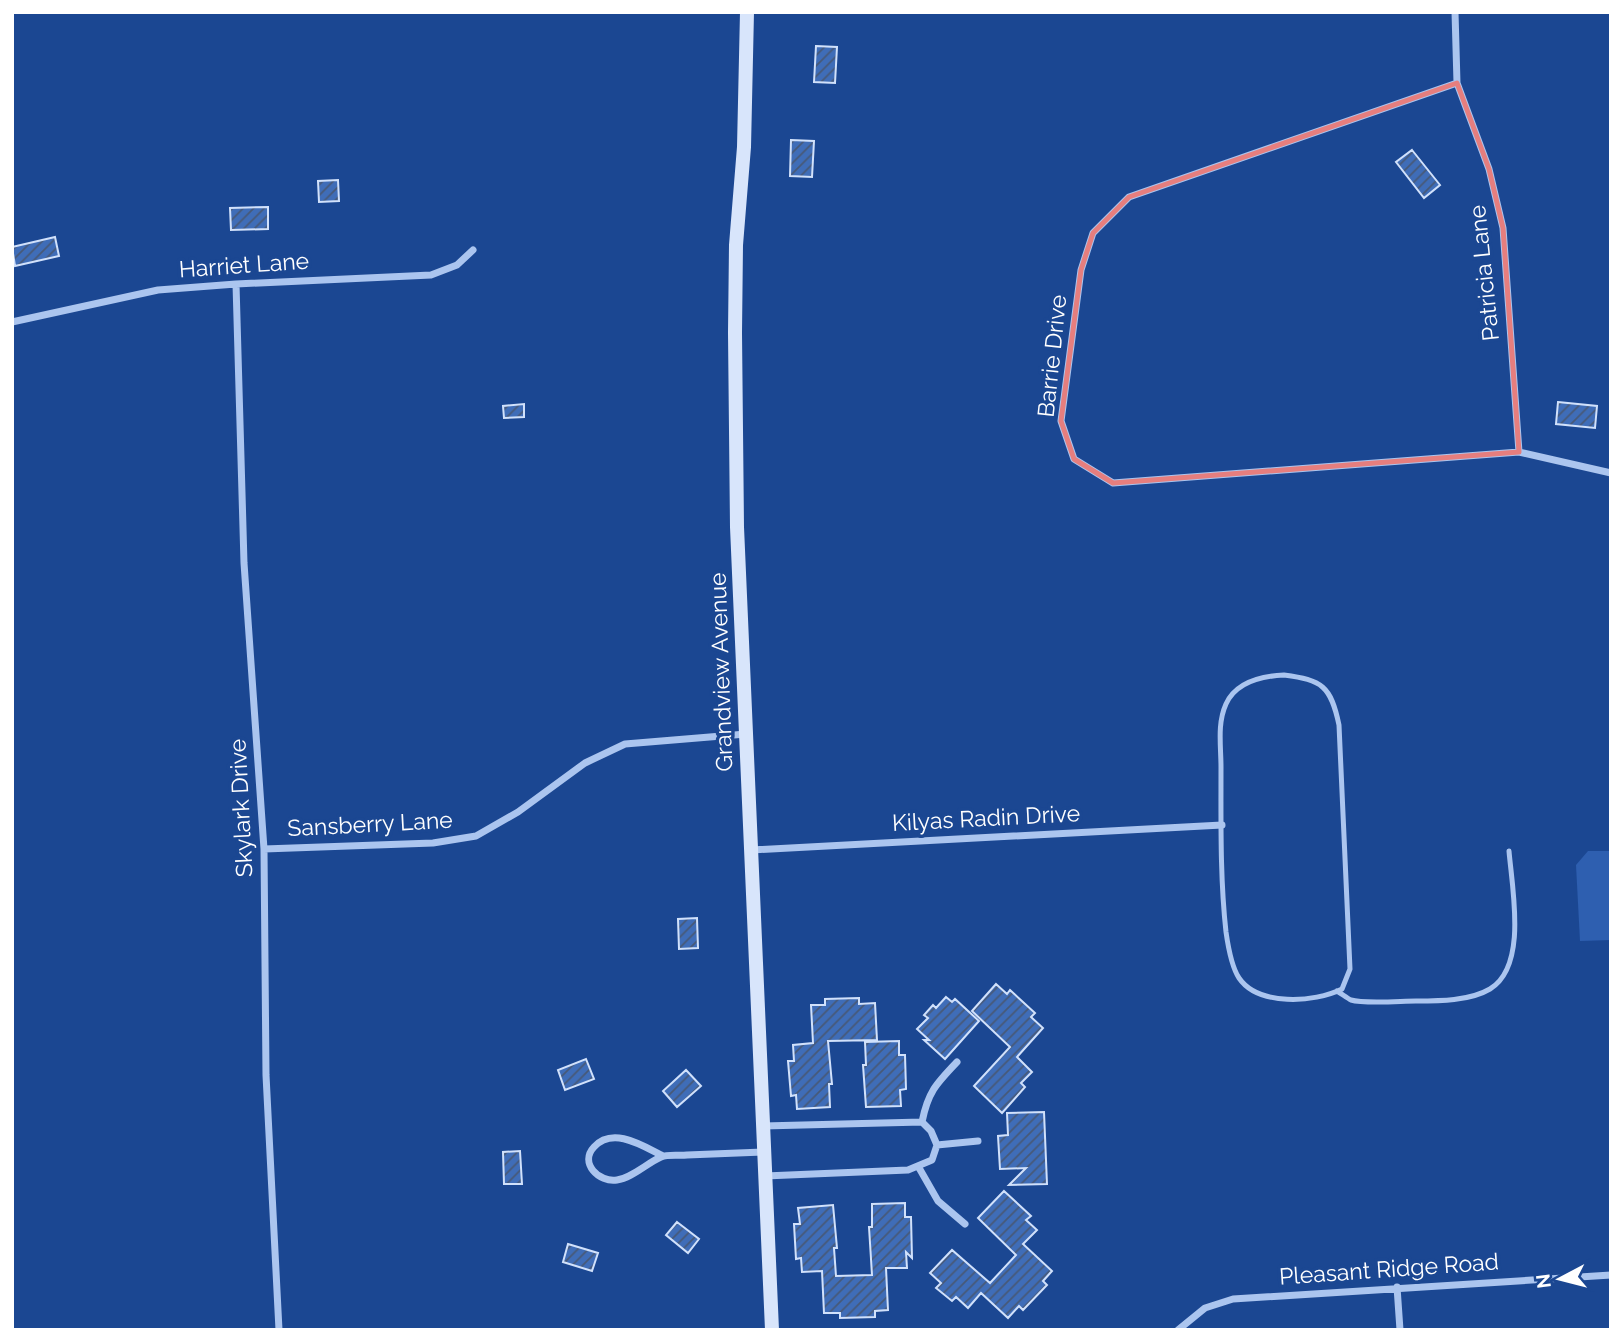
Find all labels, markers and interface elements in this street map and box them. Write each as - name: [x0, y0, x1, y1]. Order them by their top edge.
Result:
- street label: Patricia Lane: [1463, 204, 1504, 342]
- street label: Harriet Lane: [178, 246, 310, 283]
- street label: Barrie Drive: [1032, 293, 1071, 419]
- street label: Grandview Avenue: [704, 572, 737, 772]
- street label: Skylark Drive: [223, 738, 258, 878]
- street label: Kilyas Radin Drive: [891, 799, 1081, 836]
- street label: Sansberry Lane: [287, 806, 453, 841]
- north arrow: [1525, 1244, 1595, 1314]
- street label: Pleasant Ridge Road: [1278, 1247, 1500, 1290]
- text: N: [1531, 1273, 1555, 1290]

